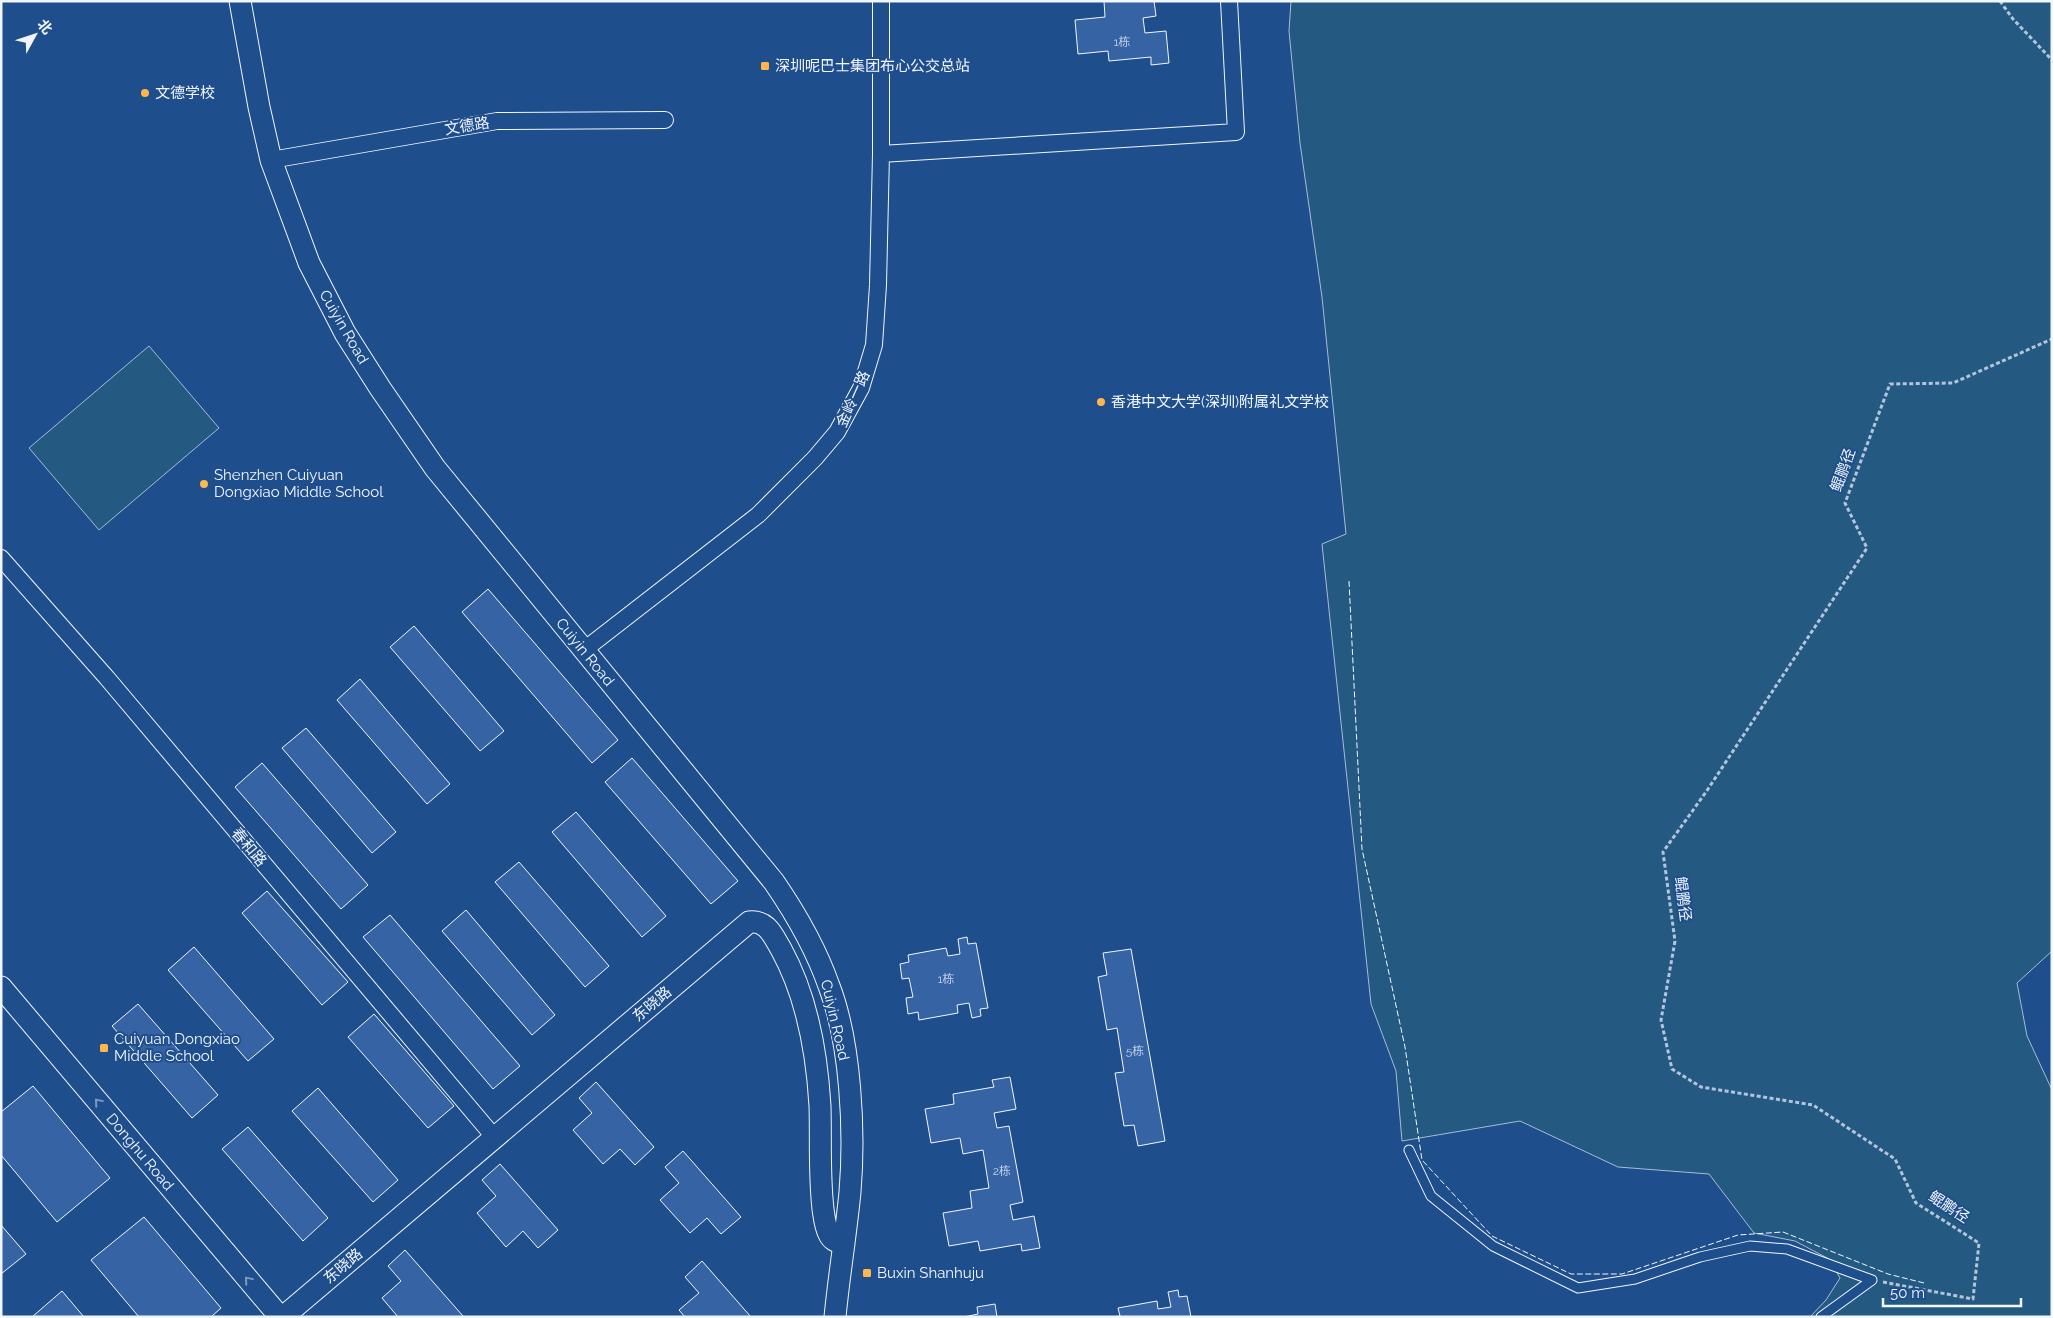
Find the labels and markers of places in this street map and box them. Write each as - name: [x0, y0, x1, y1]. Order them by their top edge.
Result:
- place label: 深圳呢巴士集团布心公交总站: [775, 57, 970, 75]
- marker: 深圳呢巴士集团布心公交总站: [759, 60, 771, 72]
- place label: 文德学校: [155, 84, 215, 102]
- marker: 文德学校: [139, 87, 151, 99]
- place label: 香港中文大学(深圳)附属礼文学校: [1111, 393, 1329, 411]
- marker: 香港中文大学(深圳)附属礼文学校: [1095, 396, 1107, 408]
- place label: Shenzhen Cuiyuan Dongxiao Middle School: [214, 466, 384, 501]
- marker: Shenzhen Cuiyuan Dongxiao Middle School: [198, 478, 210, 490]
- place label: Cuiyuan Dongxiao Middle School: [114, 1030, 240, 1065]
- marker: Cuiyuan Dongxiao Middle School: [98, 1042, 110, 1054]
- place label: Buxin Shanhuju: [877, 1264, 984, 1282]
- marker: Buxin Shanhuju: [861, 1267, 873, 1279]

